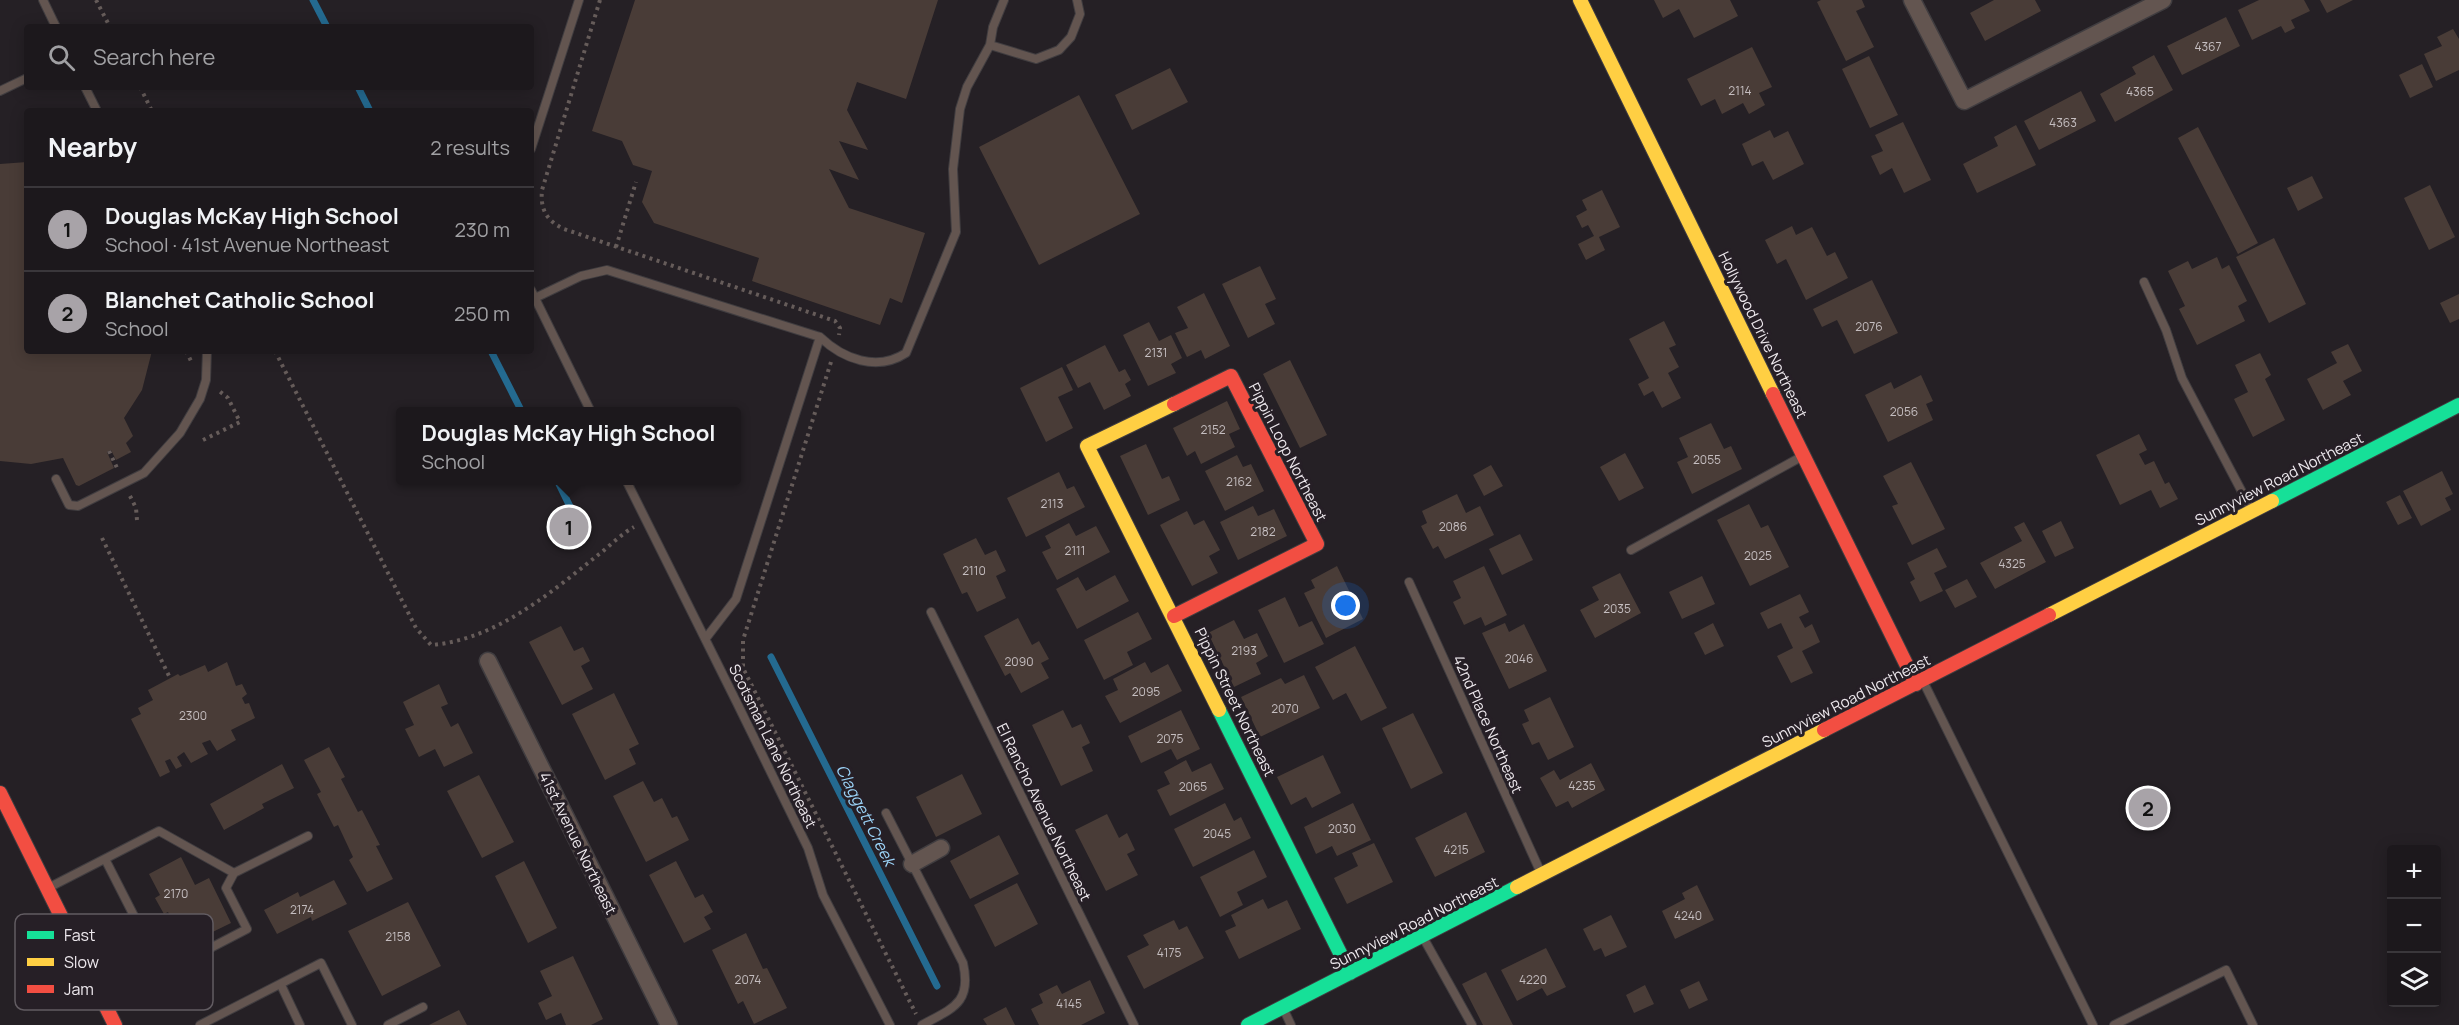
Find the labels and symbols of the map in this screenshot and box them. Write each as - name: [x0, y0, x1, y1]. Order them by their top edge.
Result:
- house number: 4367: [2194, 38, 2222, 55]
- house number: 2114: [1728, 82, 1752, 99]
- house number: 4365: [2126, 83, 2154, 100]
- house number: 4363: [2049, 114, 2077, 131]
- street label: Hollywood Drive Northeast: [1713, 248, 1813, 422]
- house number: 2076: [1855, 318, 1883, 335]
- house number: 2131: [1145, 344, 1167, 361]
- street label: Pippin Loop Northeast: [1244, 379, 1332, 525]
- house number: 2056: [1890, 403, 1918, 420]
- house number: 2152: [1201, 421, 1226, 438]
- street label: Sunnyview Road Northeast: [2191, 427, 2367, 531]
- house number: 2055: [1693, 451, 1721, 468]
- house number: 2162: [1226, 473, 1252, 490]
- house number: 2113: [1041, 495, 1063, 512]
- pin: 1: [550, 504, 588, 550]
- house number: 2086: [1439, 518, 1467, 535]
- house number: 2182: [1250, 523, 1276, 540]
- house number: 2111: [1065, 542, 1085, 559]
- house number: 2025: [1744, 547, 1772, 564]
- house number: 4325: [1998, 555, 2026, 572]
- house number: 2110: [962, 562, 986, 579]
- your location: [1331, 591, 1360, 620]
- house number: 2035: [1603, 600, 1631, 617]
- street label: Pippin Street Northeast: [1190, 624, 1280, 780]
- house number: 2193: [1231, 642, 1257, 659]
- street label: Sunnyview Road Northeast: [1758, 649, 1934, 753]
- house number: 2046: [1505, 650, 1533, 667]
- street label: 42nd Place Northeast: [1448, 652, 1528, 796]
- house number: 2090: [1005, 653, 1033, 670]
- street label: Scotsman Lane Northeast: [724, 661, 822, 831]
- house number: 2095: [1132, 683, 1160, 700]
- house number: 2070: [1271, 700, 1299, 717]
- house number: 2300: [179, 707, 207, 724]
- street label: El Rancho Avenue Northeast: [992, 720, 1096, 904]
- house number: 2075: [1156, 730, 1184, 747]
- water label: Claggett Creek: [831, 760, 902, 871]
- street label: 41st Avenue Northeast: [534, 768, 622, 918]
- house number: 4235: [1568, 777, 1596, 794]
- house number: 2065: [1179, 778, 1207, 795]
- pin: 2: [2128, 786, 2168, 830]
- house number: 2030: [1328, 820, 1356, 837]
- house number: 2045: [1203, 825, 1231, 842]
- house number: 4215: [1443, 841, 1469, 858]
- street label: Sunnyview Road Northeast: [1326, 871, 1502, 975]
- house number: 2170: [164, 885, 188, 902]
- house number: 2174: [290, 901, 314, 918]
- house number: 4240: [1674, 907, 1702, 924]
- legend: [15, 914, 213, 1010]
- text: Fast: [64, 924, 95, 946]
- house number: 2158: [385, 928, 411, 945]
- house number: 4175: [1157, 944, 1181, 961]
- text: Slow: [64, 951, 99, 973]
- house number: 2074: [735, 971, 761, 988]
- house number: 4220: [1519, 971, 1547, 988]
- text: Jam: [64, 978, 94, 1000]
- house number: 4145: [1056, 995, 1082, 1012]

